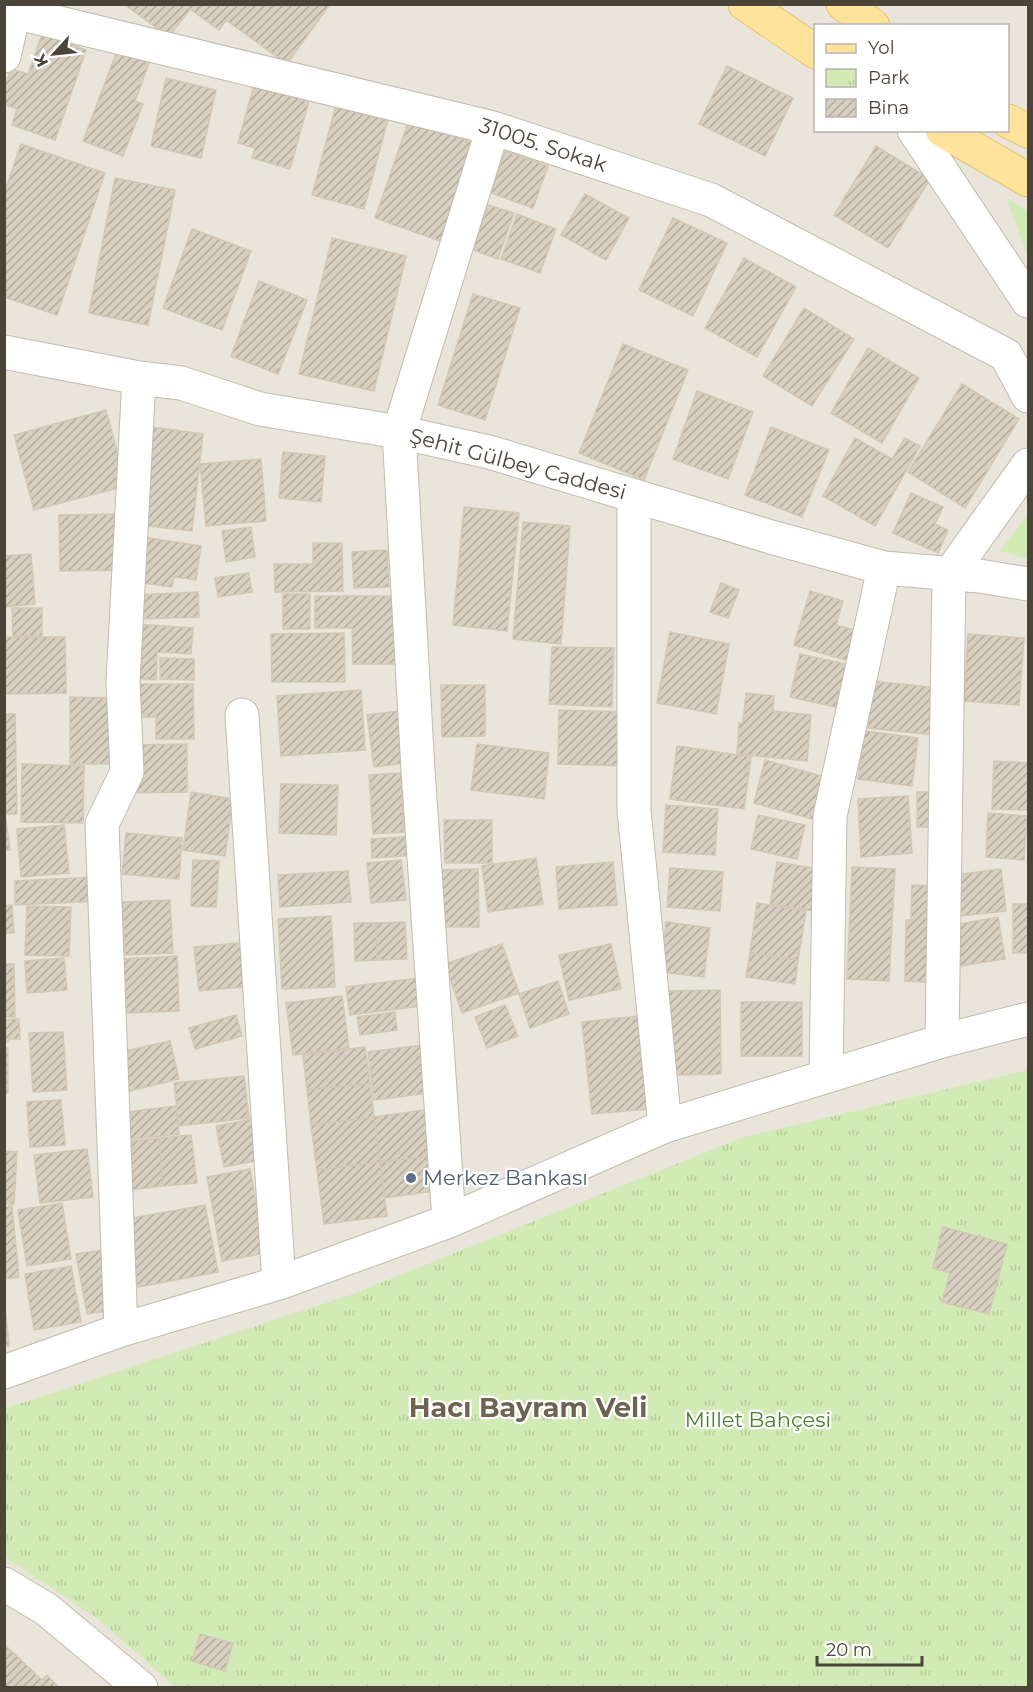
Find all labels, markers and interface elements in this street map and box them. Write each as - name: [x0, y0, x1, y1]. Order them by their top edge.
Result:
- north arrow: [24, 24, 84, 84]
- legend: [814, 24, 1009, 132]
- text: Yol: [868, 37, 894, 59]
- text: K: [29, 50, 52, 70]
- text: Park: [868, 67, 909, 89]
- text: Bina: [868, 97, 909, 119]
- street label: 31005. Sokak: [476, 112, 610, 177]
- street label: Şehit Gülbey Caddesi: [407, 423, 629, 504]
- place label: Merkez Bankası: [423, 1165, 588, 1190]
- marker: Merkez Bankası: [404, 1171, 418, 1185]
- district label: Hacı Bayram Veli: [409, 1391, 647, 1424]
- park label: Millet Bahçesi: [685, 1407, 831, 1432]
- scale bar: [817, 1629, 922, 1667]
- text: 20 m: [826, 1639, 872, 1661]

